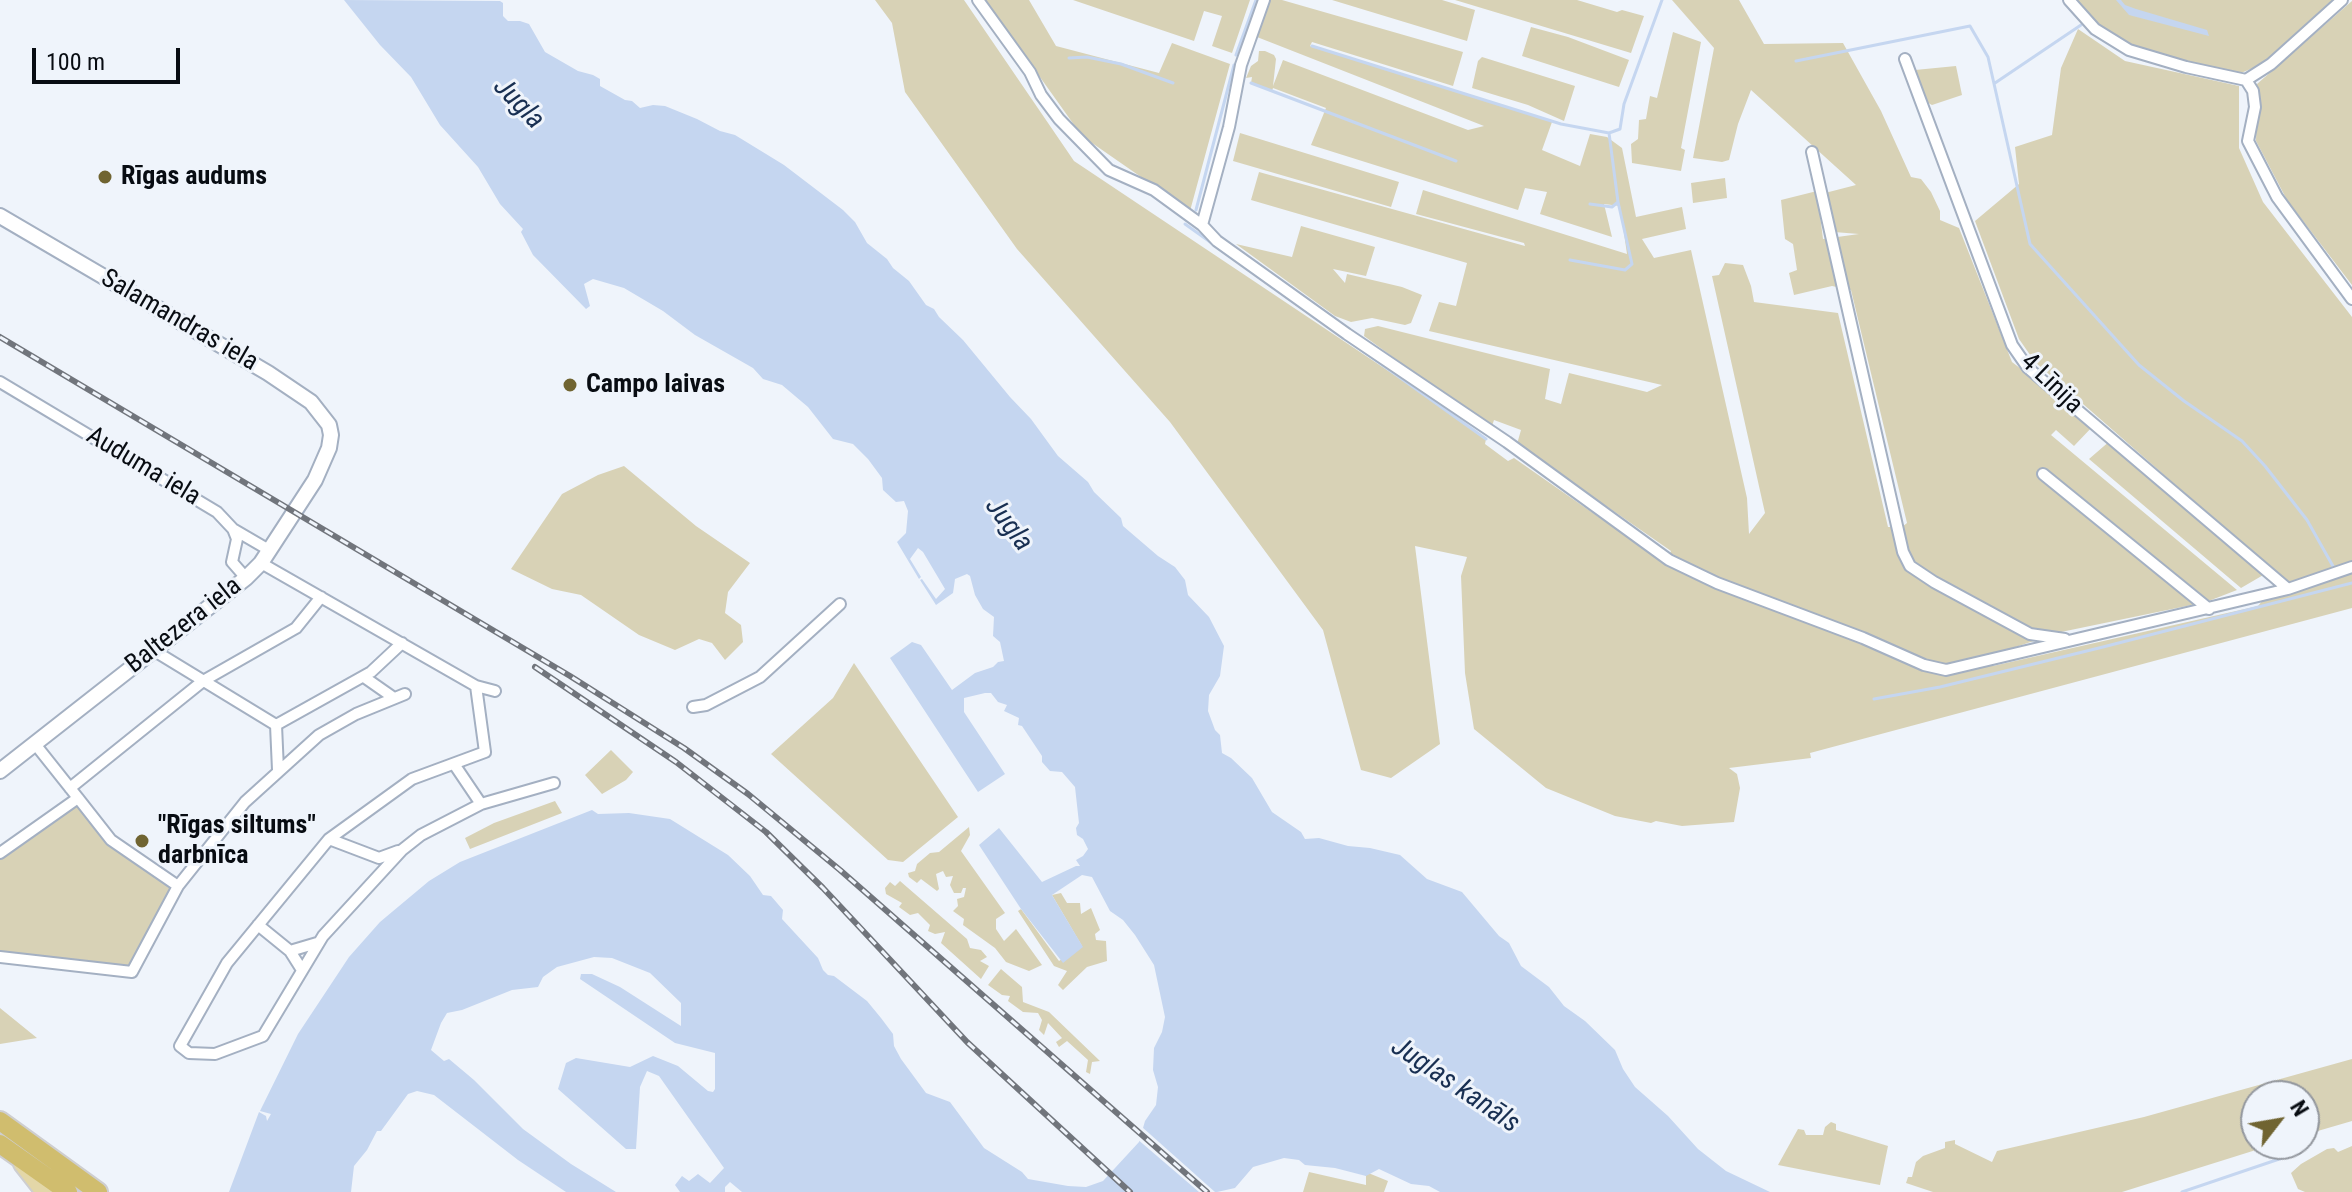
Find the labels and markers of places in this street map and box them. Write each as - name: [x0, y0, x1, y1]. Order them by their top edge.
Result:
- place label: Rīgas audums: [121, 161, 267, 193]
- marker: Rīgas audums: [96, 168, 114, 186]
- place label: Campo laivas: [586, 369, 725, 401]
- marker: Campo laivas: [561, 376, 579, 394]
- place label: "Rīgas siltums" darbnīca: [158, 810, 316, 872]
- marker: "Rīgas siltums" darbnīca: [133, 832, 151, 850]

